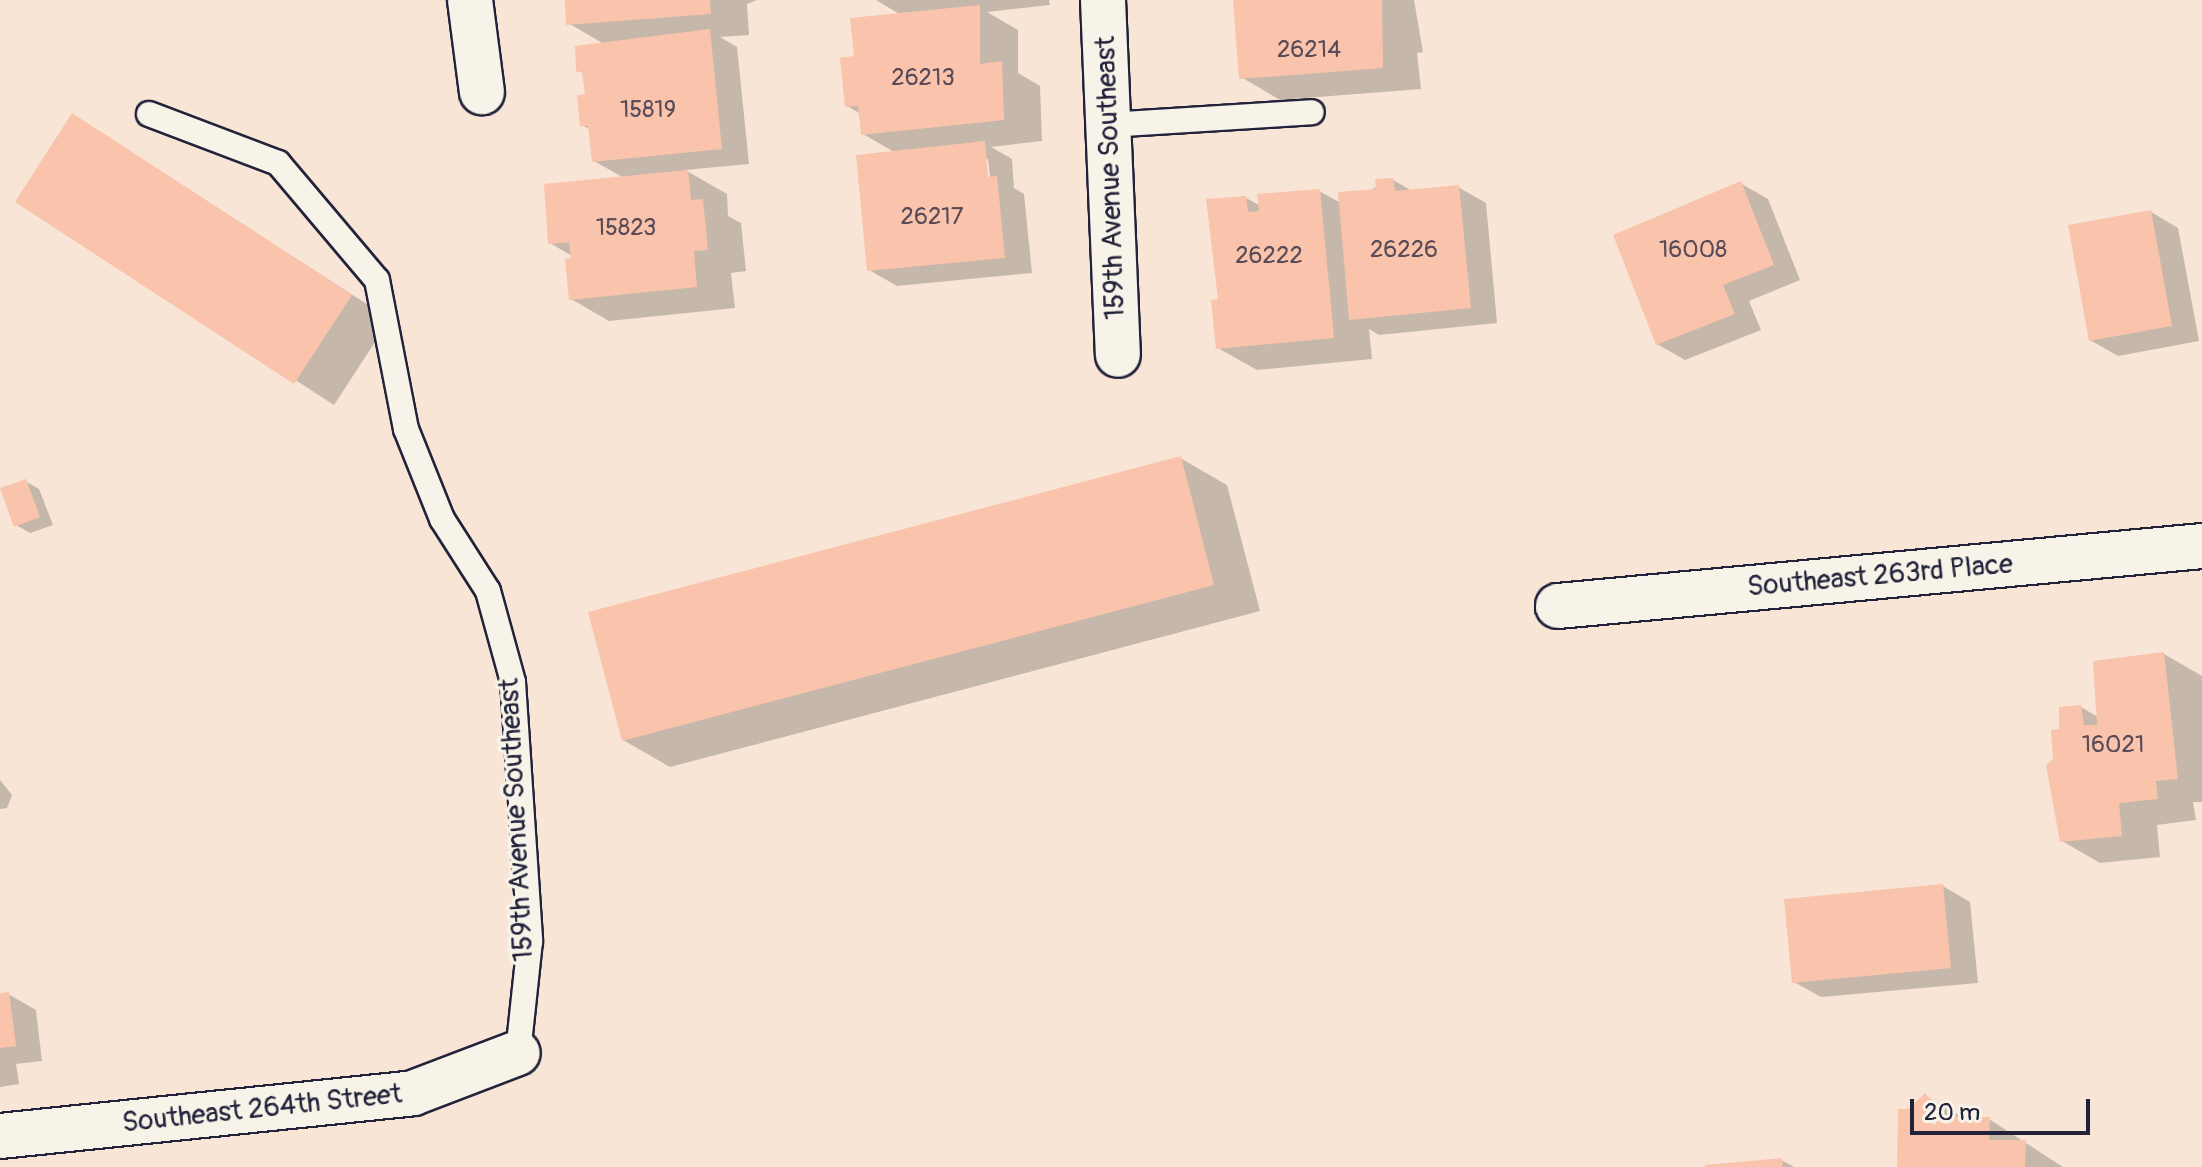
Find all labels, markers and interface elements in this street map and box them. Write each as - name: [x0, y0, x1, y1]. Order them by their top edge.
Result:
- street label: 159th Avenue Southeast: [1089, 36, 1133, 320]
- house number: 26214: [1277, 36, 1341, 64]
- house number: 26213: [891, 64, 955, 92]
- house number: 15819: [620, 96, 676, 124]
- house number: 26217: [901, 203, 963, 231]
- house number: 15823: [596, 214, 656, 242]
- house number: 26226: [1370, 236, 1438, 264]
- house number: 16008: [1659, 236, 1727, 264]
- house number: 26222: [1235, 242, 1303, 270]
- street label: Southeast 263rd Place: [1746, 548, 2014, 604]
- street label: 159th Avenue Southeast: [493, 677, 541, 963]
- house number: 16021: [2082, 731, 2144, 759]
- street label: Southeast 264th Street: [120, 1078, 404, 1140]
- scale bar: [1914, 1083, 2094, 1133]
- text: 20 m: [1924, 1098, 1980, 1127]

